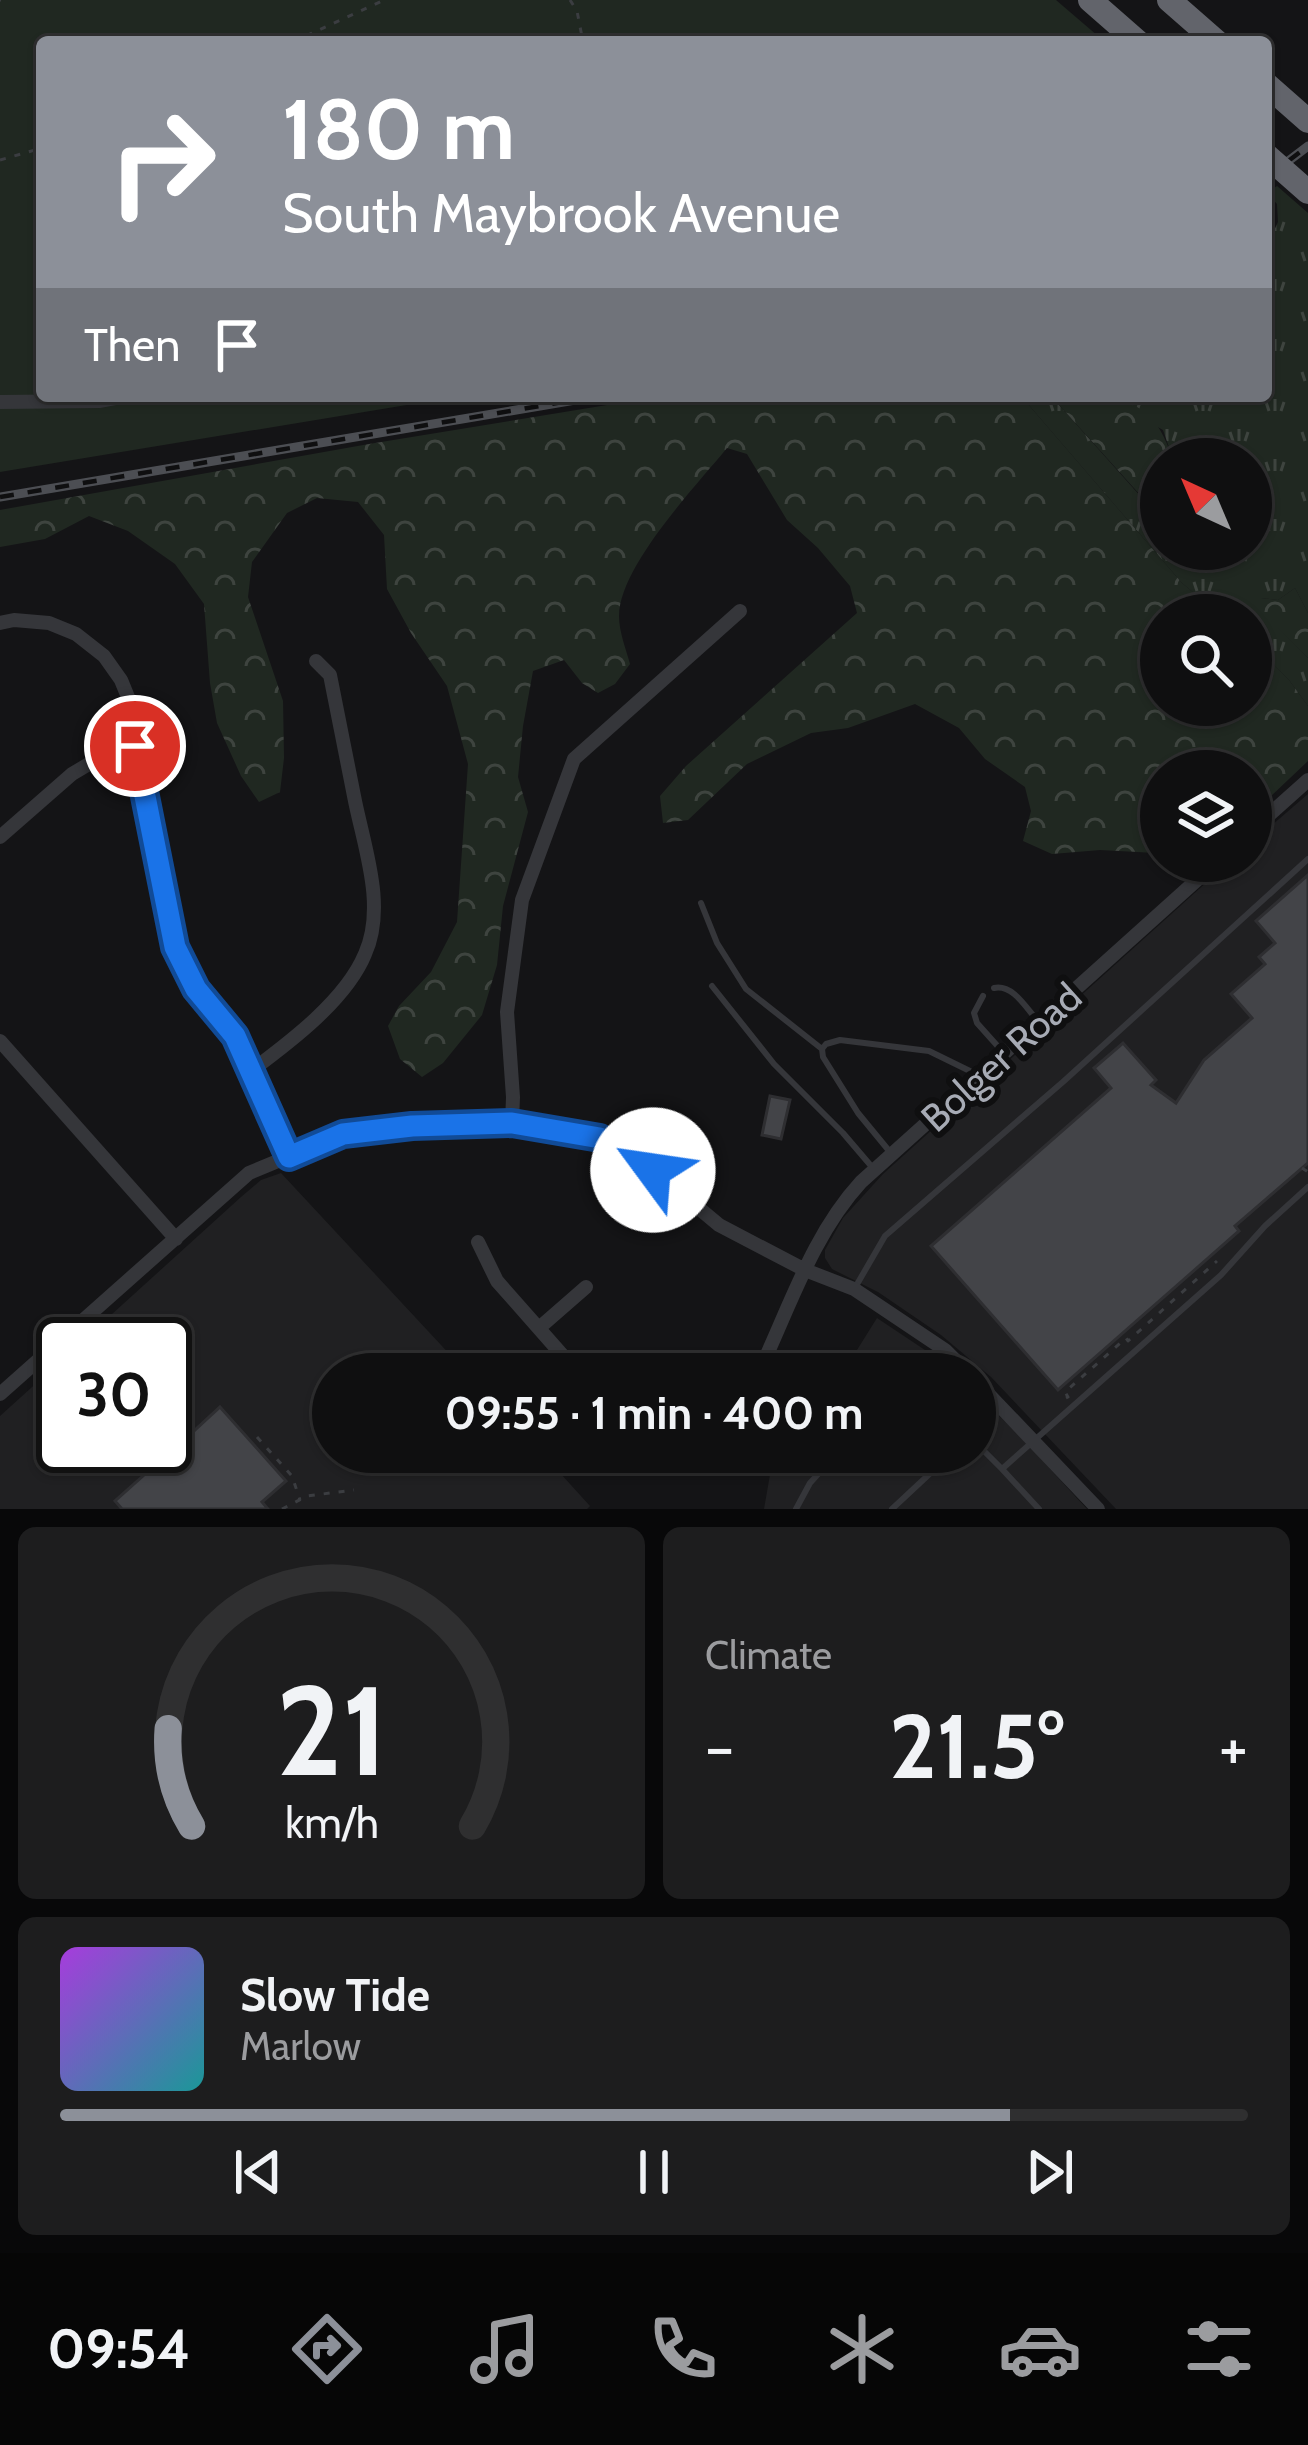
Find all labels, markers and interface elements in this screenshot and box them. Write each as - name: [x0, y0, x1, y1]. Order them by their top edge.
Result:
- text: 180 m: [282, 78, 515, 180]
- icon: right: [84, 84, 240, 240]
- text: South Maybrook Avenue: [282, 180, 840, 246]
- icon: arrive: [204, 312, 270, 378]
- text: Then: [84, 318, 180, 372]
- north arrow: [1140, 438, 1272, 570]
- map controls: [1140, 438, 1272, 882]
- button: search: [1140, 594, 1272, 726]
- pin: [84, 695, 186, 797]
- icon: arrive: [102, 713, 168, 779]
- button: layers: [1140, 750, 1272, 882]
- street label: Bolger Road: [911, 973, 1091, 1141]
- position arrow: [590, 1107, 716, 1233]
- speed limit sign: 30: [36, 1317, 192, 1473]
- text: 09:55 · 1 min · 400 m: [445, 1386, 863, 1440]
- text: Climate: [705, 1631, 832, 1679]
- text: 21: [275, 1655, 388, 1806]
- text: 21.5°: [889, 1691, 1064, 1801]
- text: −: [705, 1706, 734, 1787]
- text: +: [1219, 1706, 1248, 1787]
- text: km/h: [285, 1797, 378, 1849]
- text: Slow Tide: [240, 1968, 430, 2022]
- text: Marlow: [240, 2022, 361, 2070]
- icon: previous: [225, 2139, 291, 2205]
- icon: pause: [621, 2139, 687, 2205]
- icon: next: [1017, 2139, 1083, 2205]
- icon: directions: [285, 2307, 369, 2391]
- icon: music: [463, 2307, 547, 2391]
- icon: phone: [641, 2307, 725, 2391]
- icon: climate: [820, 2307, 904, 2391]
- icon: car: [998, 2307, 1082, 2391]
- icon: filters: [1177, 2307, 1261, 2391]
- text: 09:54: [47, 2316, 190, 2382]

